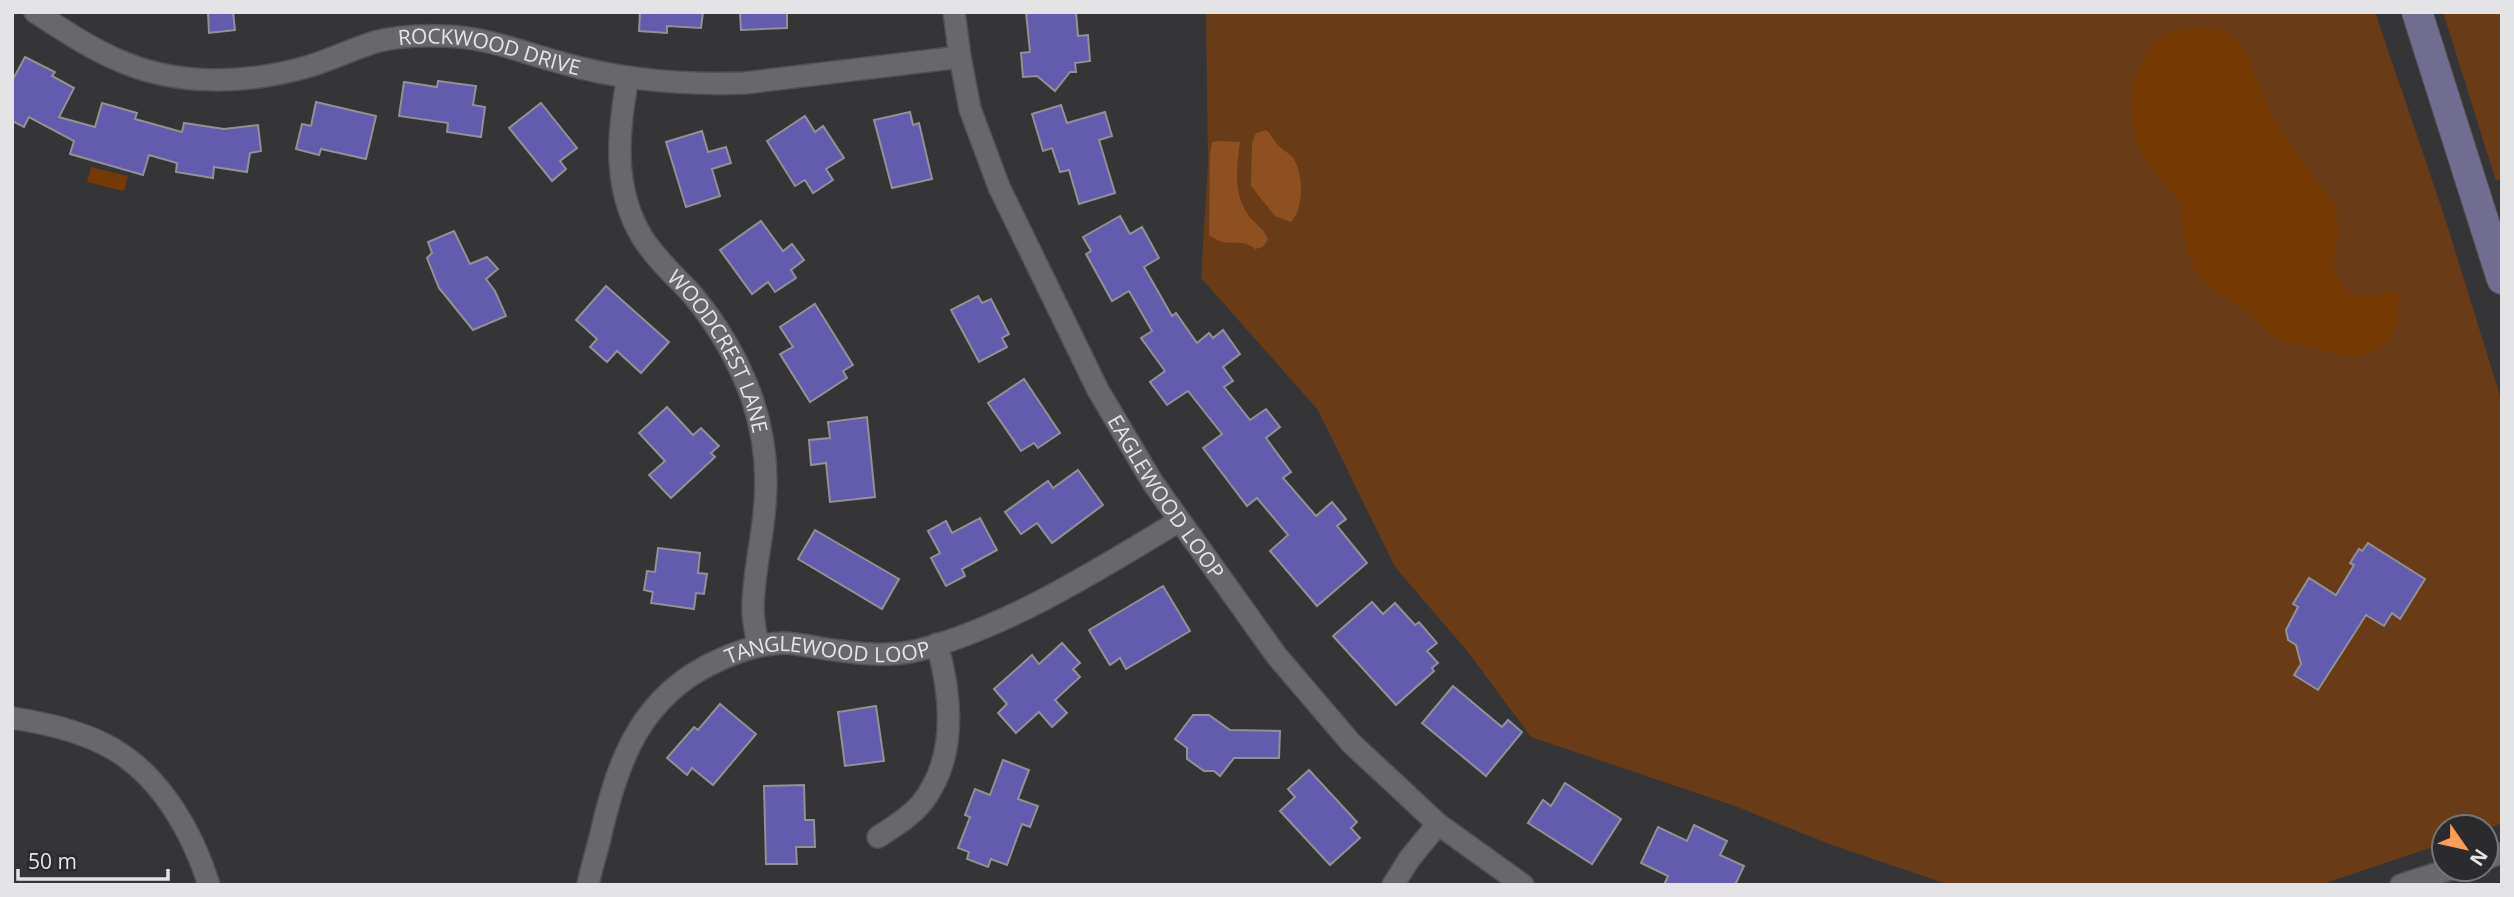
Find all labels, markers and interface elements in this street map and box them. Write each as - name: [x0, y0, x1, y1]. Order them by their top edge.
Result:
- street label: ROCKWOOD DRIVE: [397, 22, 584, 81]
- street label: WOODCREST LANE: [662, 263, 775, 435]
- street label: EAGLEWOOD LOOP: [1102, 409, 1231, 584]
- street label: TANGLEWOOD LOOP: [720, 629, 933, 670]
- north arrow: [2430, 813, 2500, 883]
- scale bar: [18, 838, 168, 882]
- text: N: [2464, 844, 2494, 871]
- text: 50 m: [28, 847, 77, 875]

